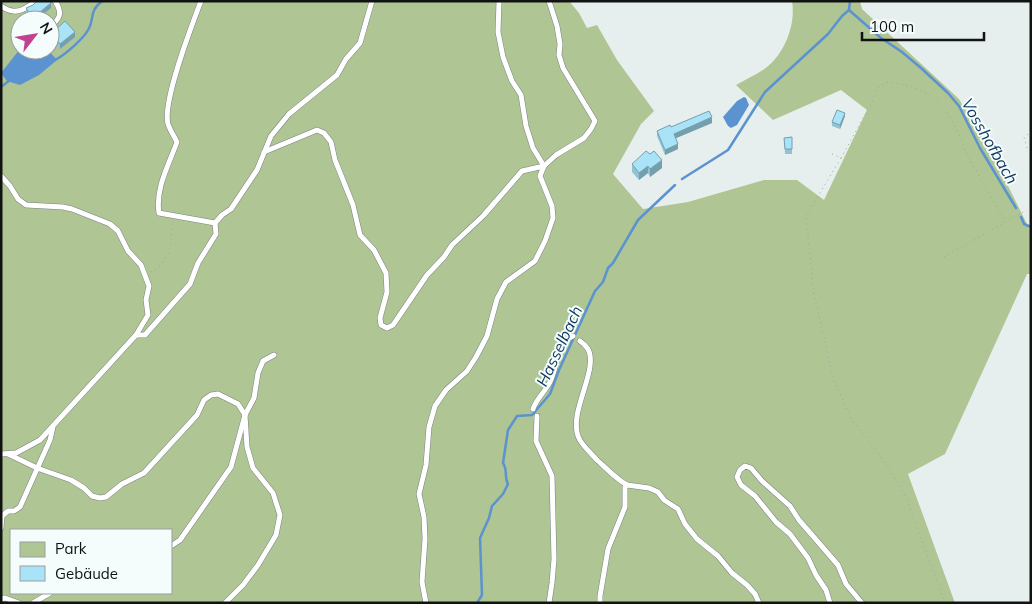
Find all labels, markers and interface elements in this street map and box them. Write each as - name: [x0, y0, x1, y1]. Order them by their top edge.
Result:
- north arrow: [10, 10, 60, 60]
- scale bar: [862, 10, 984, 42]
- text: 100 m: [870, 17, 914, 36]
- text: N: [36, 19, 57, 37]
- water label: Vosshofbach: [957, 95, 1023, 187]
- water label: Hasselbach: [532, 302, 586, 390]
- legend: [10, 529, 172, 594]
- text: Park: [55, 539, 87, 558]
- text: Gebäude: [55, 564, 118, 583]

